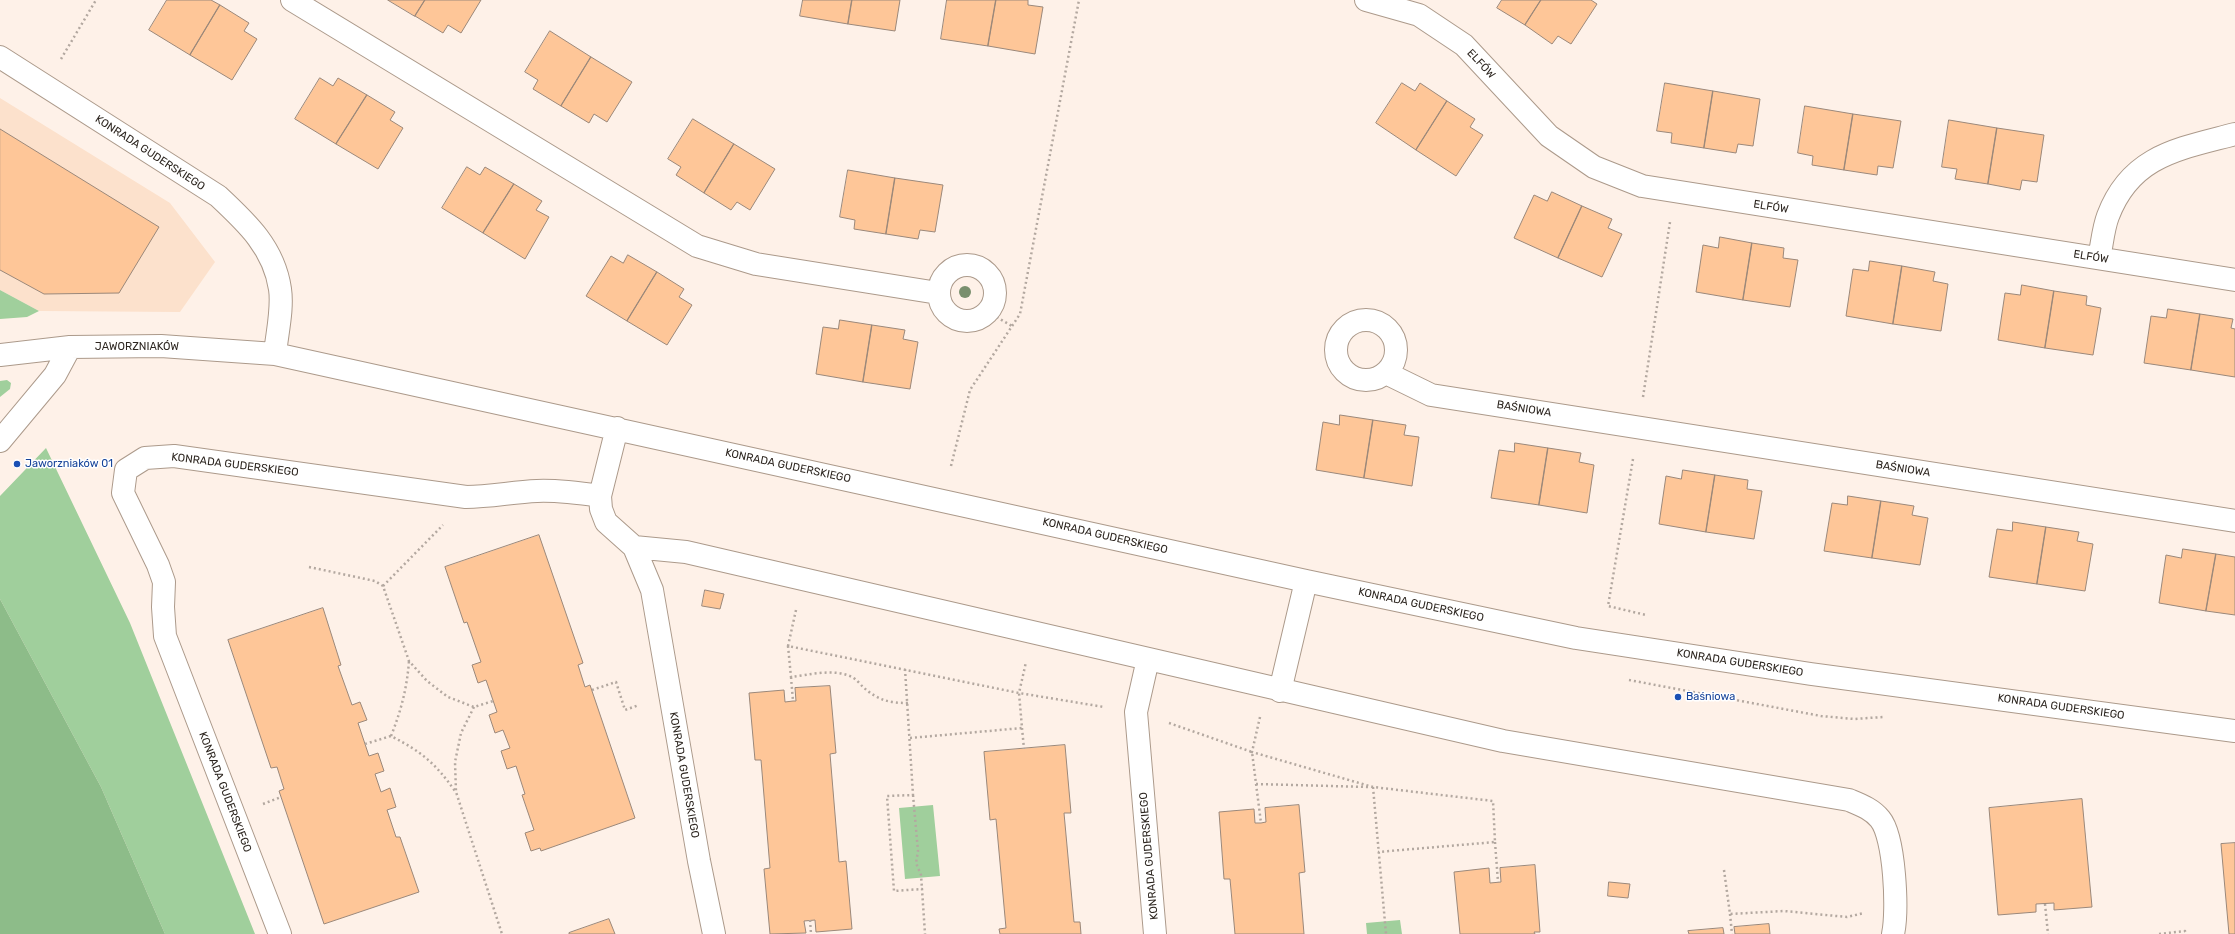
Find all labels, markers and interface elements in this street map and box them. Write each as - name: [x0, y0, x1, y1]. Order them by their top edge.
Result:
- street label: ELFÓW: [1464, 47, 1498, 81]
- street label: KONRADA GUDERSKIEGO: [93, 113, 207, 193]
- street label: ELFÓW: [1752, 198, 1790, 216]
- street label: ELFÓW: [2072, 248, 2110, 266]
- street label: JAWORZNIAKÓW: [95, 340, 179, 354]
- street label: BAŚNIOWA: [1496, 398, 1552, 420]
- street label: KONRADA GUDERSKIEGO: [724, 446, 852, 486]
- street label: KONRADA GUDERSKIEGO: [171, 451, 299, 479]
- place label: Jaworzniaków 01: [25, 457, 113, 471]
- street label: BAŚNIOWA: [1875, 458, 1931, 480]
- marker: Jaworzniaków 01: [12, 459, 22, 469]
- street label: KONRADA GUDERSKIEGO: [1041, 515, 1169, 557]
- street label: KONRADA GUDERSKIEGO: [1357, 585, 1485, 625]
- street label: KONRADA GUDERSKIEGO: [1676, 646, 1804, 680]
- place label: Baśniowa: [1686, 690, 1735, 704]
- marker: Baśniowa: [1673, 692, 1683, 702]
- street label: KONRADA GUDERSKIEGO: [1997, 692, 2125, 722]
- street label: KONRADA GUDERSKIEGO: [666, 711, 702, 839]
- street label: KONRADA GUDERSKIEGO: [196, 730, 254, 854]
- street label: KONRADA GUDERSKIEGO: [1137, 792, 1161, 920]

